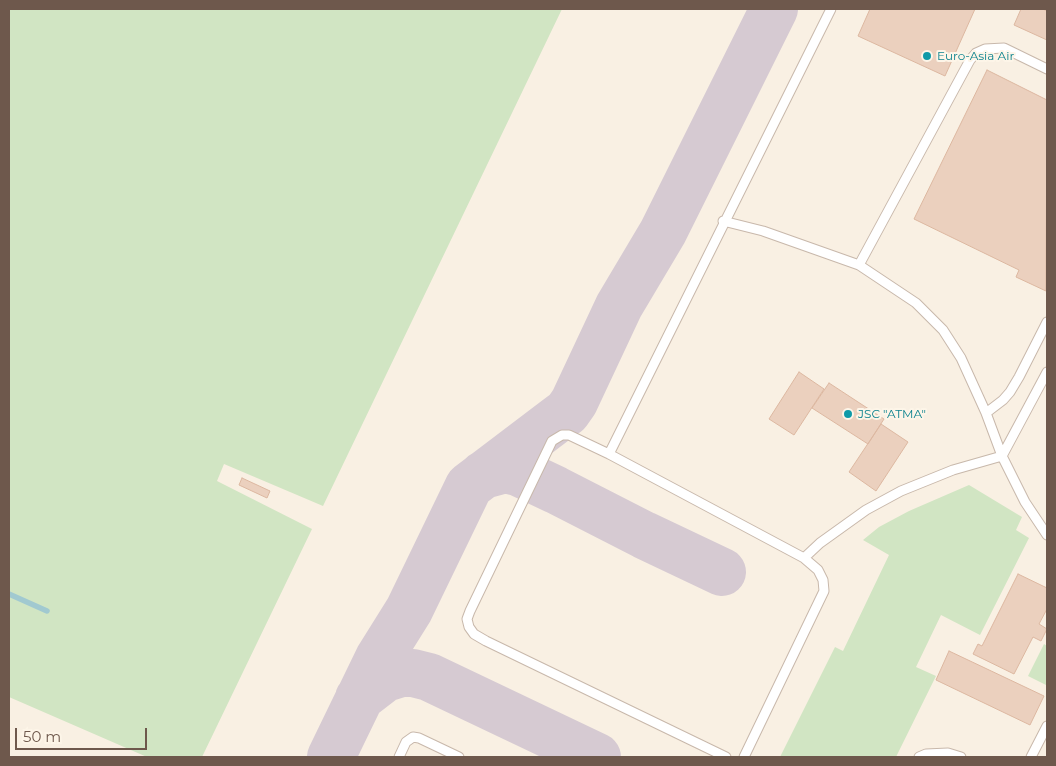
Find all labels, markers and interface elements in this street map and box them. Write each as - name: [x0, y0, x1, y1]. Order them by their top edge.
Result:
- place label: Euro-Asia Air: [937, 49, 1014, 63]
- marker: Euro-Asia Air: [921, 50, 933, 62]
- place label: JSC "ATMA": [858, 407, 926, 421]
- marker: JSC "ATMA": [842, 408, 854, 420]
- scale bar: [18, 718, 150, 750]
- text: 50 m: [23, 727, 61, 746]

